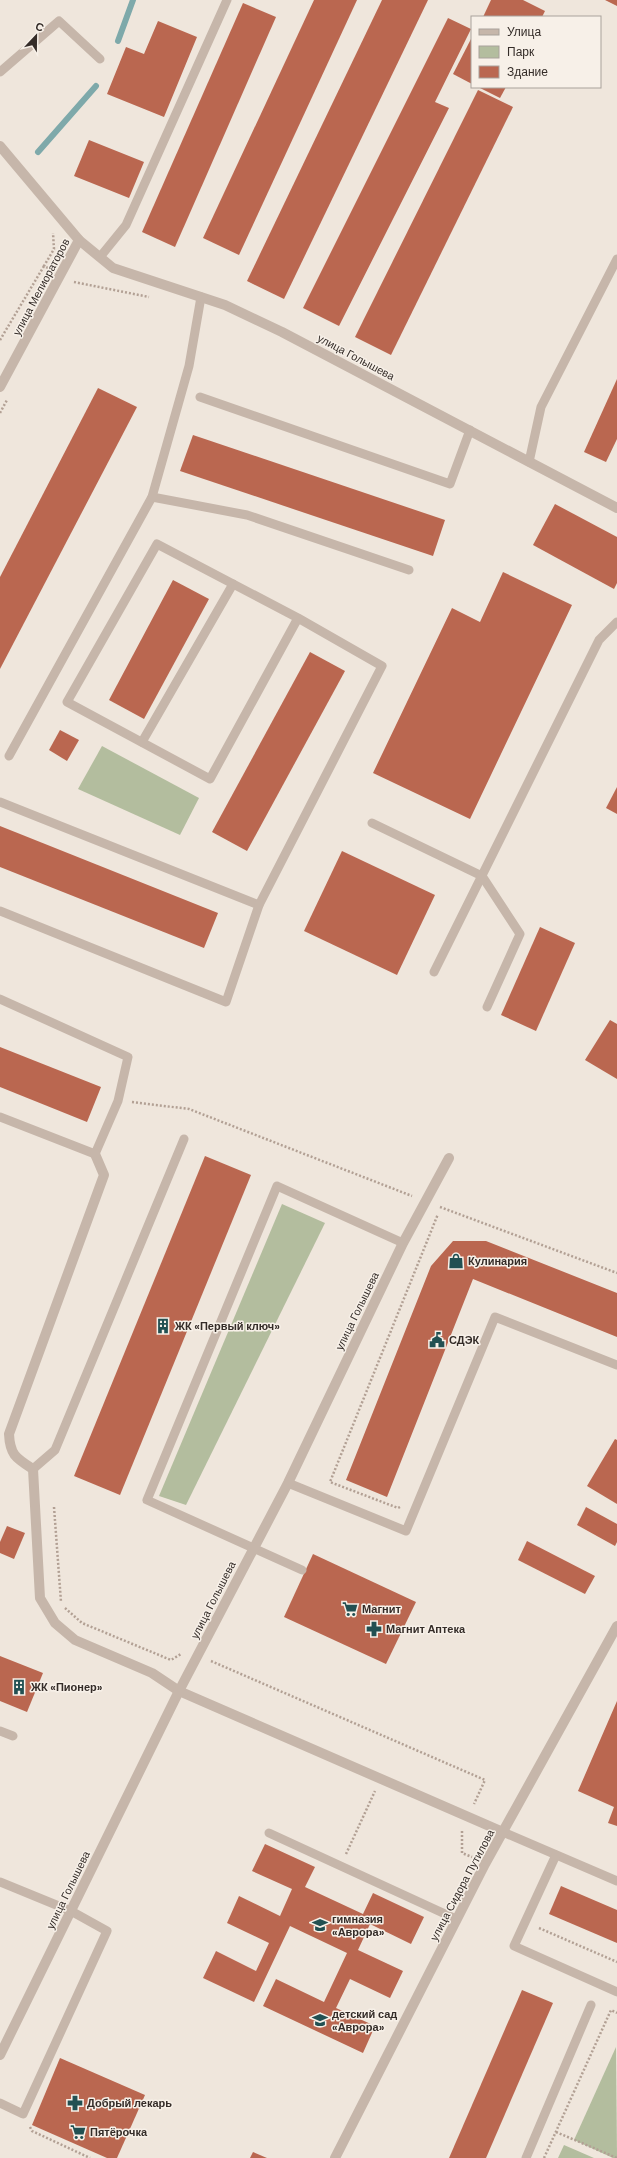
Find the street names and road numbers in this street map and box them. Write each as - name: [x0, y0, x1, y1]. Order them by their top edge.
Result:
- street label: улица Мелиораторов: [9, 236, 73, 338]
- street label: улица Голышева: [315, 331, 398, 384]
- street label: улица Голышева: [332, 1269, 382, 1352]
- street label: улица Голышева: [187, 1558, 239, 1641]
- street label: улица Сидора Путилова: [427, 1826, 498, 1943]
- street label: улица Голышева: [43, 1848, 93, 1931]

